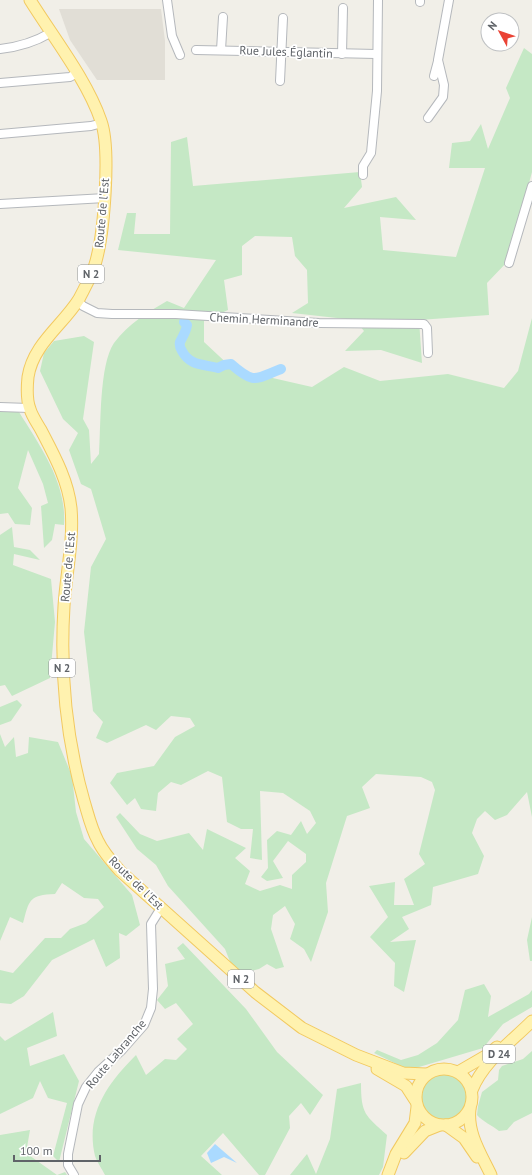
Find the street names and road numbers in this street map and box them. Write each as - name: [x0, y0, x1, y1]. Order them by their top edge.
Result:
- street label: Rue Jules Églantin: [239, 42, 333, 61]
- street label: Route de l'Est: [91, 177, 112, 249]
- road number: N 2: [78, 265, 104, 283]
- street label: Chemin Herminandre: [209, 309, 319, 330]
- street label: Route de l'Est: [57, 531, 78, 603]
- road number: N 2: [49, 659, 75, 677]
- street label: Route de l'Est: [106, 853, 167, 912]
- road number: N 2: [228, 970, 254, 988]
- street label: Route Labranche: [82, 1016, 149, 1091]
- road number: D 24: [483, 1045, 515, 1063]

